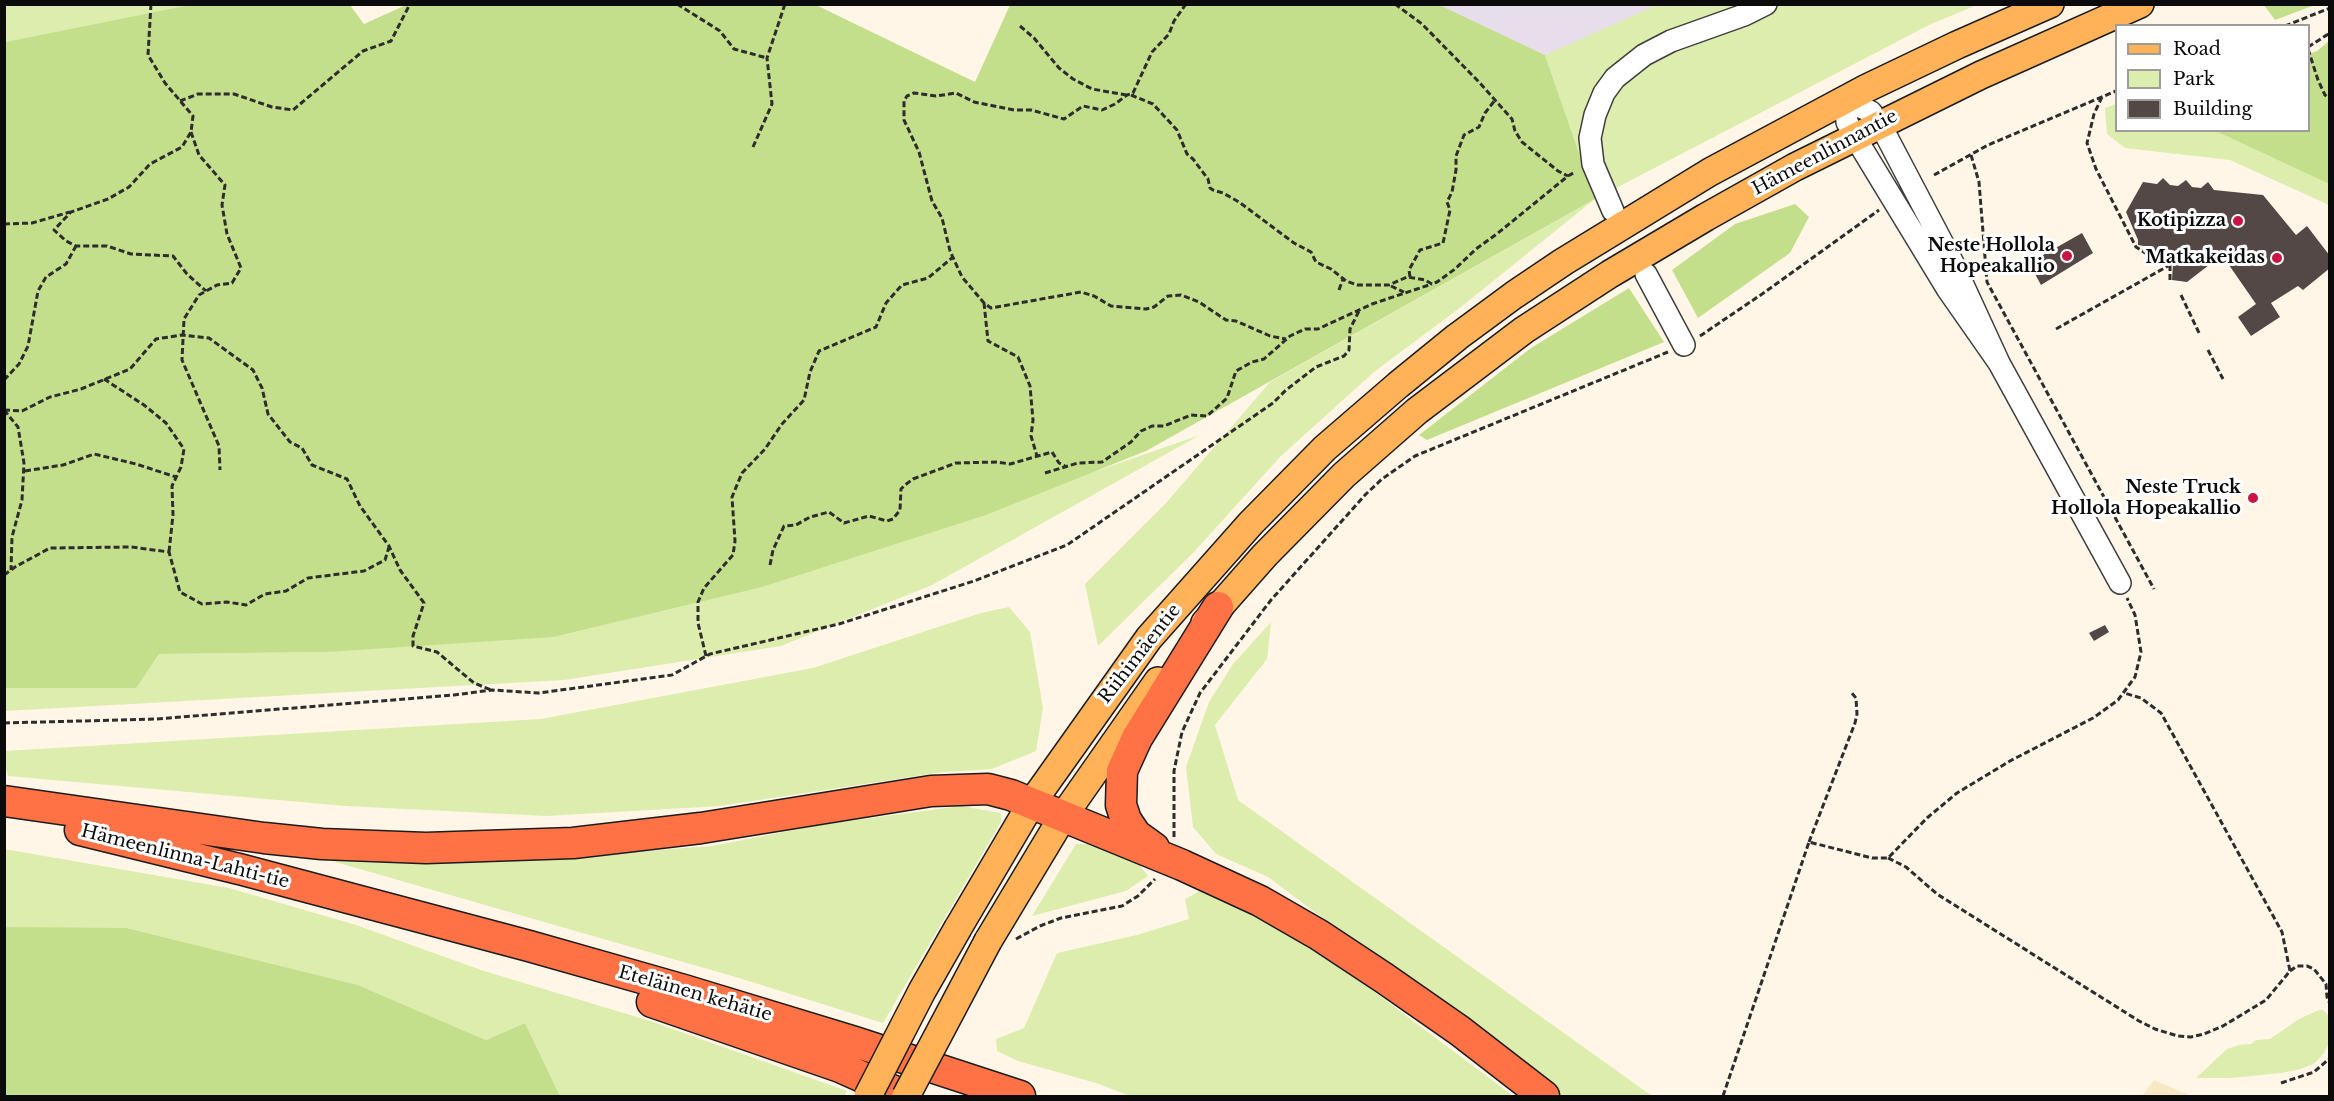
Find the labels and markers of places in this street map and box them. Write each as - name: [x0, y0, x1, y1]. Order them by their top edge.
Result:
- place label: Kotipizza: [2137, 210, 2226, 232]
- marker: Kotipizza: [2231, 214, 2245, 228]
- place label: Neste Hollola Hopeakallio: [1928, 235, 2055, 278]
- place label: Matkakeidas: [2145, 247, 2265, 269]
- marker: Neste Hollola Hopeakallio: [2060, 249, 2074, 263]
- marker: Matkakeidas: [2270, 251, 2284, 265]
- place label: Neste Truck Hollola Hopeakallio: [2051, 477, 2241, 520]
- marker: Neste Truck Hollola Hopeakallio: [2246, 491, 2260, 505]

